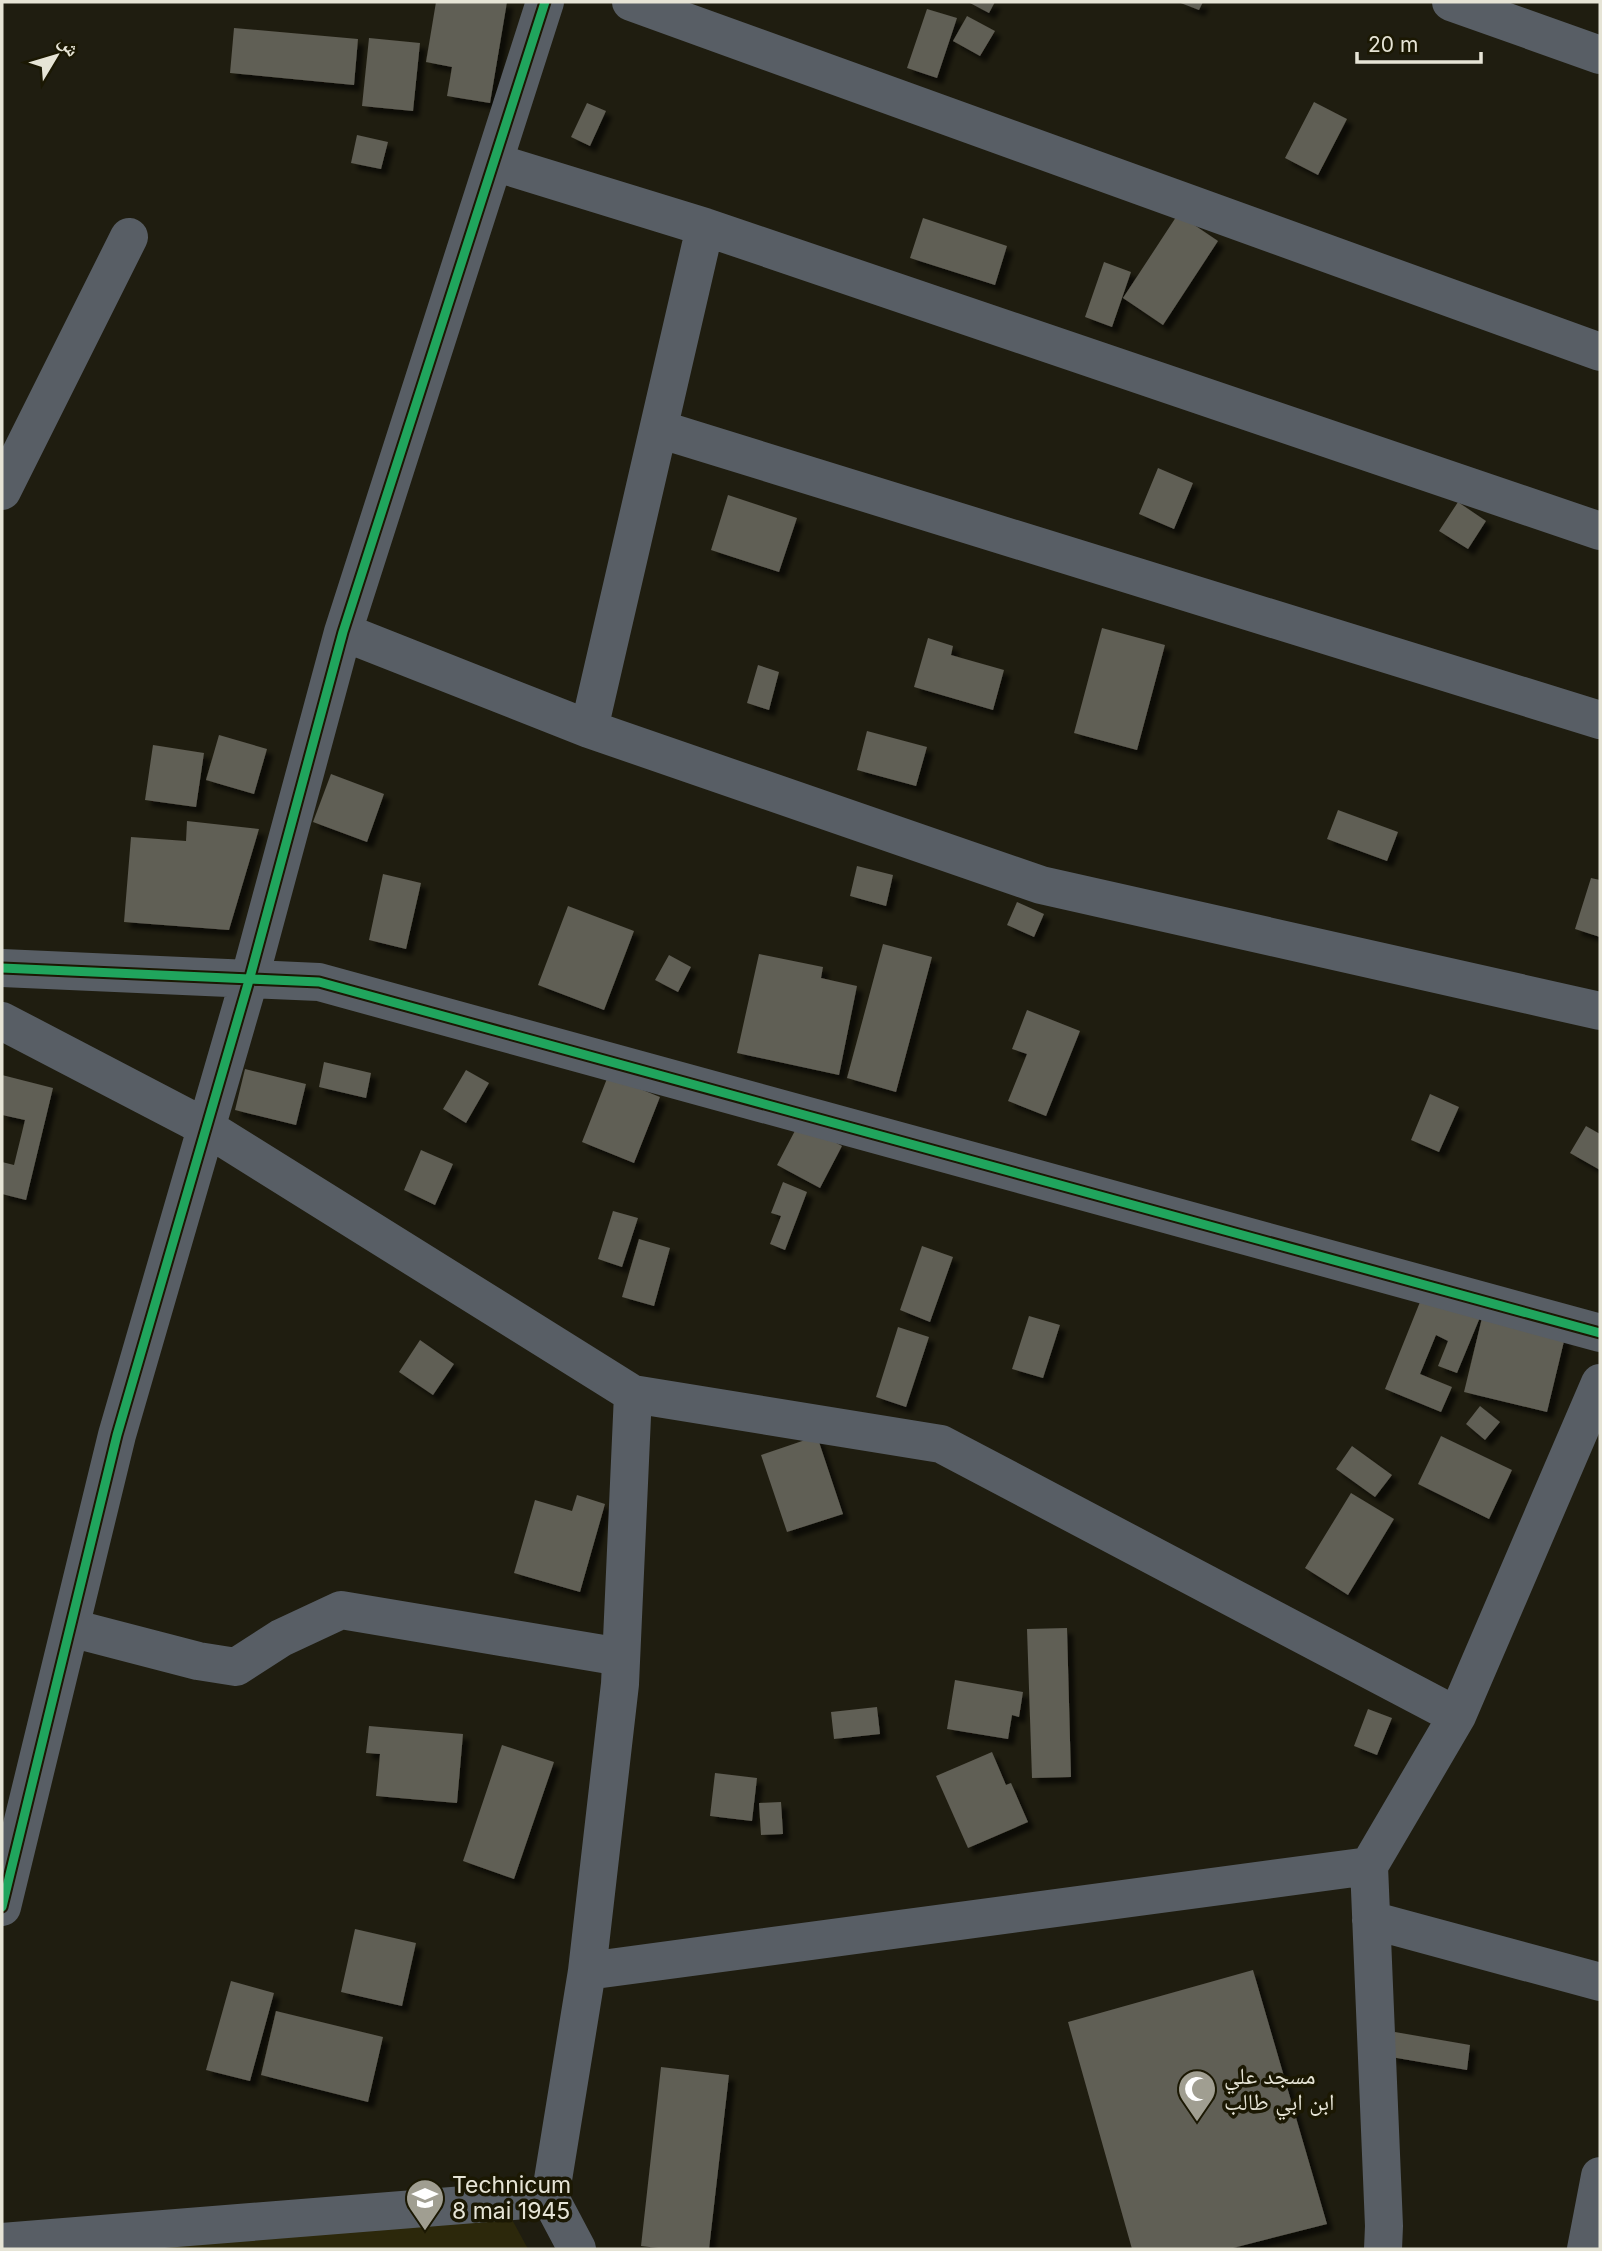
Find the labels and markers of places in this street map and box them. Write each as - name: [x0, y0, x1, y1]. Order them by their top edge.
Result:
- place label: مسجد علي ابن ابي طالب: [1224, 2062, 1334, 2121]
- mosque icon: مسجد علي ابن ابي طالب: [1176, 2068, 1218, 2123]
- place label: Technicum 8 mai 1945: [452, 2171, 571, 2225]
- school or university icon: Technicum 8 mai 1945: [404, 2177, 446, 2232]

